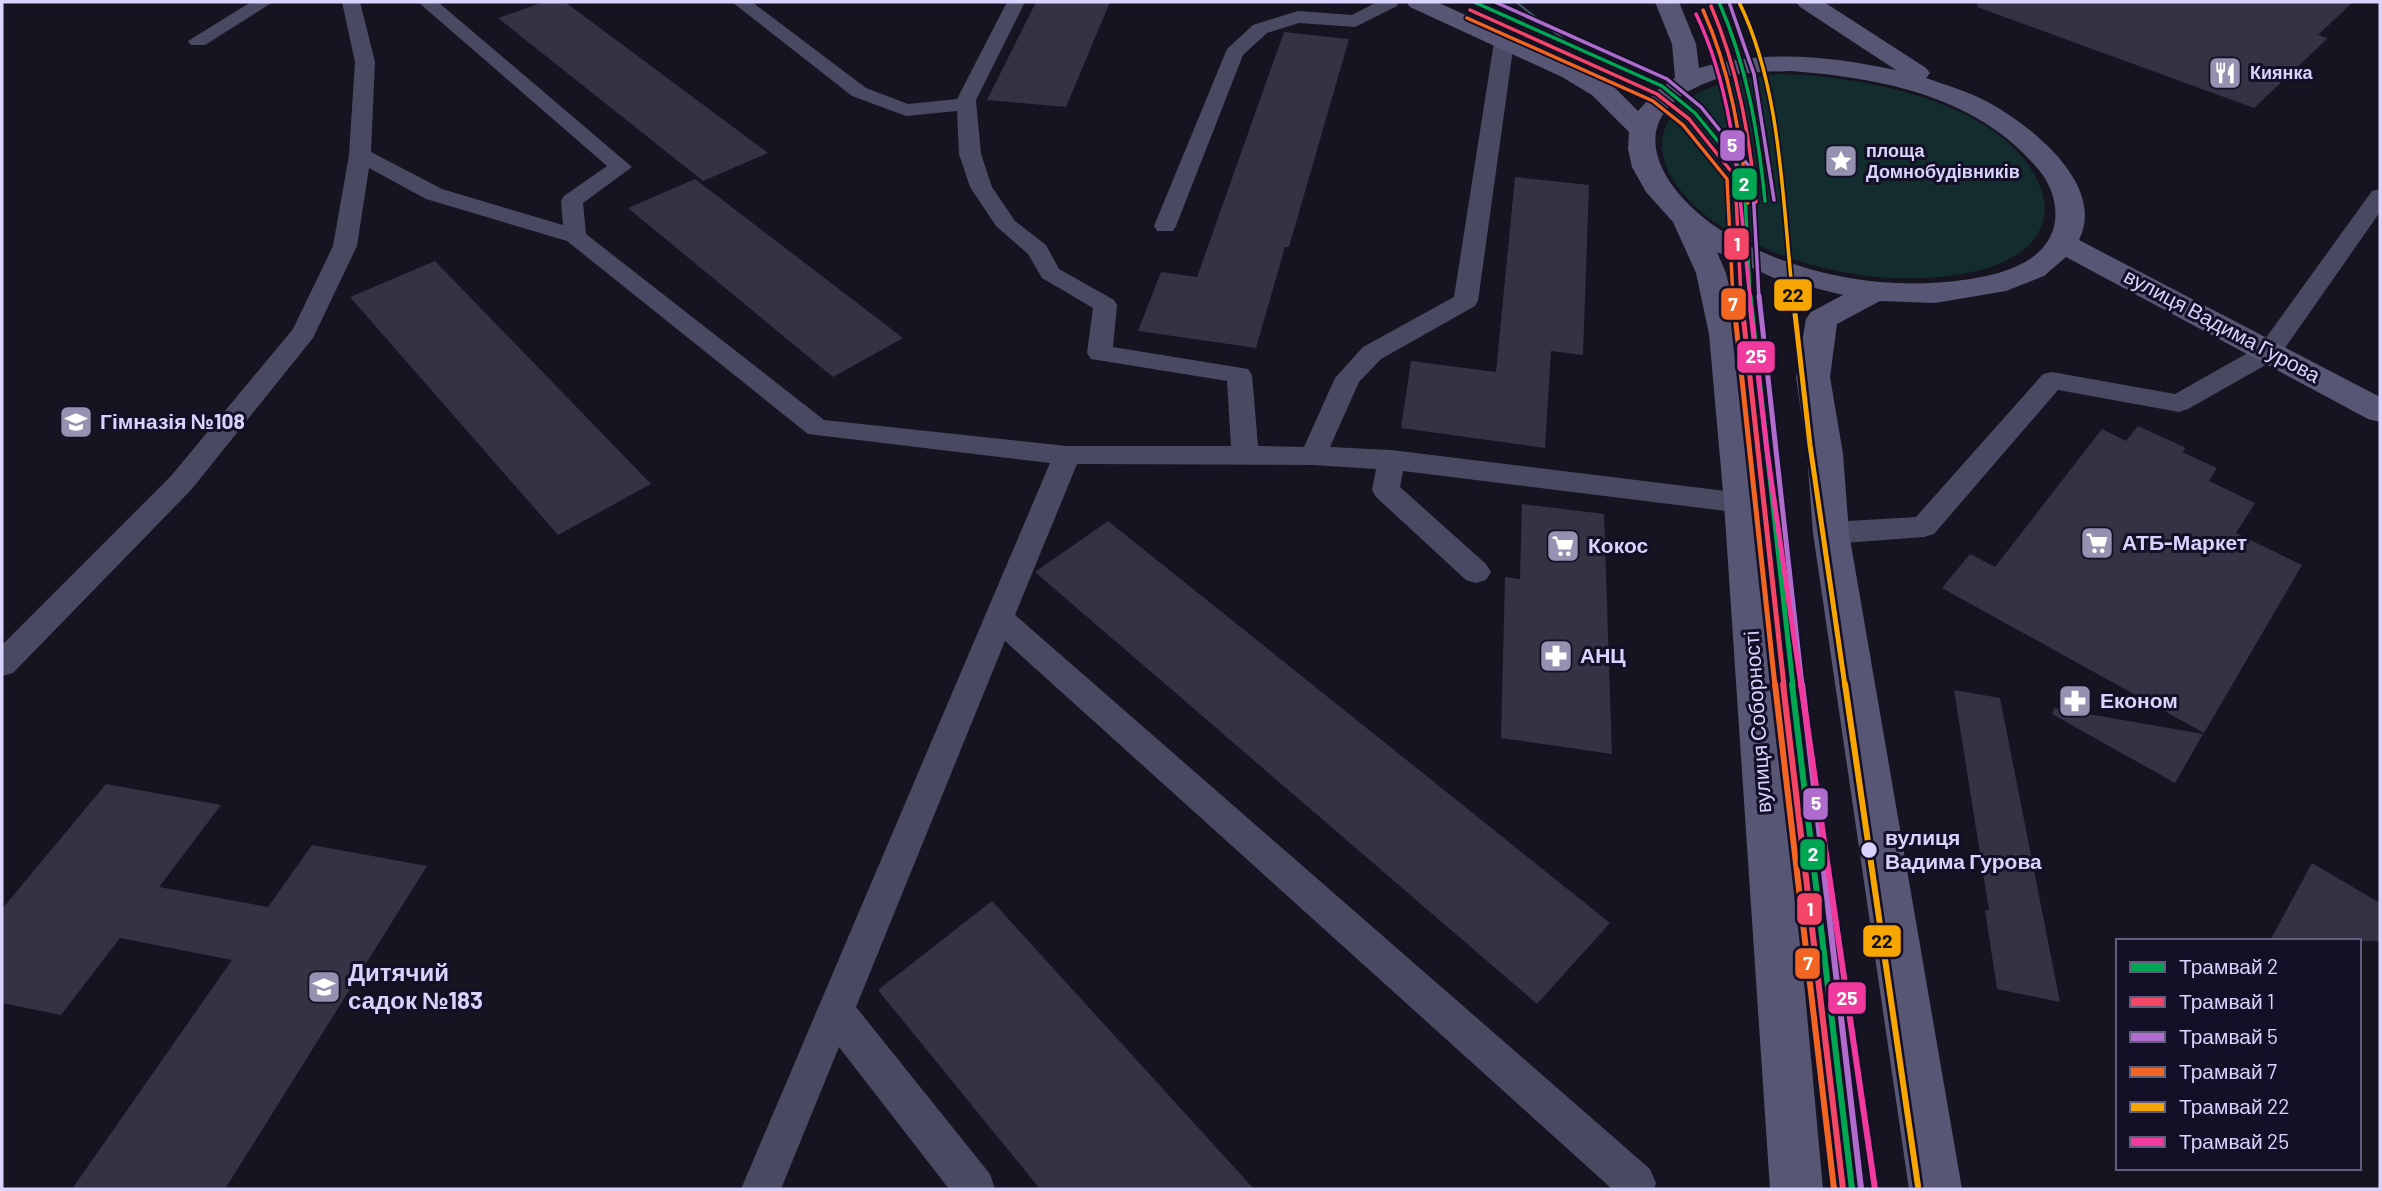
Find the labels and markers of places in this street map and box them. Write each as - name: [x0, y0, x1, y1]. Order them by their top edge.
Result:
- restaurant icon: Киянка: [2206, 54, 2244, 92]
- place label: Киянка: [2250, 61, 2313, 83]
- place label: площа Домнобудівників: [1866, 139, 2020, 182]
- place icon: площа Домнобудівників: [1822, 142, 1860, 180]
- school or university icon: Гімназія №108: [57, 403, 95, 441]
- place label: Гімназія №108: [100, 408, 245, 433]
- supermarket icon: АТБ-Маркет: [2078, 524, 2116, 562]
- supermarket icon: Кокос: [1544, 527, 1582, 565]
- place label: АТБ-Маркет: [2122, 529, 2247, 554]
- place label: Кокос: [1588, 532, 1648, 557]
- pharmacy icon: АНЦ: [1537, 637, 1575, 675]
- place label: АНЦ: [1580, 642, 1626, 667]
- pharmacy icon: Економ: [2056, 682, 2094, 720]
- place label: Економ: [2100, 687, 2178, 712]
- place label: вулиця Вадима Гурова: [1885, 824, 2042, 873]
- marker: вулиця Вадима Гурова: [1859, 840, 1879, 860]
- place label: Дитячий садок №183: [348, 957, 483, 1014]
- school or university icon: Дитячий садок №183: [305, 968, 343, 1006]

